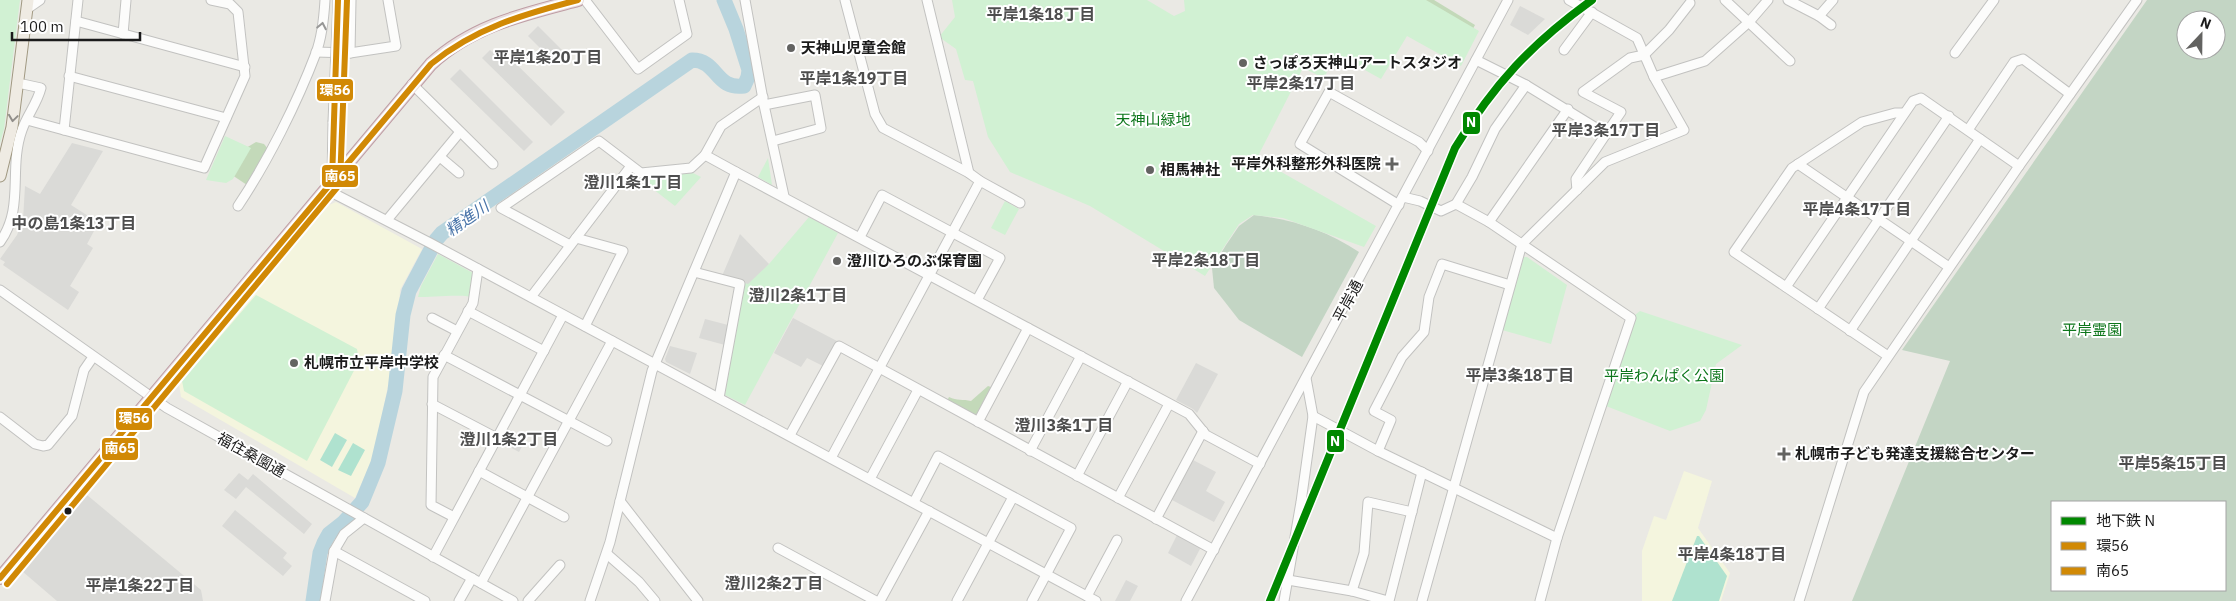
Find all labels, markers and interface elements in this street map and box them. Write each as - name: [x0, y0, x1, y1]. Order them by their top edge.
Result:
- district label: 平岸1条18丁目: [987, 4, 1095, 24]
- scale bar: [12, 10, 140, 42]
- north arrow: [2176, 10, 2226, 60]
- text: N: [2198, 13, 2214, 33]
- text: 100 m: [20, 17, 64, 36]
- one-way arrow: [316, 22, 326, 31]
- place label: 天神山児童会館: [801, 38, 906, 57]
- marker: 天神山児童会館: [785, 42, 797, 54]
- district label: 平岸1条20丁目: [494, 47, 602, 67]
- place label: さっぽろ天神山アートスタジオ: [1253, 53, 1462, 72]
- marker: さっぽろ天神山アートスタジオ: [1237, 57, 1249, 69]
- district label: 平岸1条19丁目: [800, 68, 908, 88]
- district label: 平岸2条17丁目: [1247, 73, 1355, 93]
- line badge: 環56: [316, 78, 354, 102]
- text: 環56: [320, 81, 350, 99]
- park label: 天神山緑地: [1115, 110, 1191, 129]
- line badge: N: [1462, 111, 1481, 135]
- one-way arrow: [9, 113, 19, 122]
- text: N: [1466, 113, 1476, 131]
- district label: 平岸3条17丁目: [1552, 120, 1660, 140]
- place label: 平岸外科整形外科医院: [1231, 154, 1381, 173]
- marker: 平岸外科整形外科医院: [1385, 157, 1399, 171]
- place label: 相馬神社: [1160, 160, 1220, 179]
- line badge: 南65: [321, 164, 359, 188]
- marker: 相馬神社: [1144, 164, 1156, 176]
- text: 南65: [325, 167, 355, 185]
- district label: 澄川1条1丁目: [583, 172, 683, 192]
- water label: 精進川: [442, 195, 494, 240]
- district label: 平岸4条17丁目: [1803, 199, 1911, 219]
- district label: 中の島1条13丁目: [12, 213, 136, 233]
- district label: 平岸2条18丁目: [1152, 250, 1260, 270]
- place label: 澄川ひろのぶ保育園: [847, 251, 982, 270]
- marker: 澄川ひろのぶ保育園: [831, 255, 843, 267]
- street label: 平岸通: [1329, 276, 1367, 325]
- district label: 澄川2条1丁目: [748, 285, 848, 305]
- park label: 平岸霊園: [2062, 320, 2122, 339]
- place label: 札幌市立平岸中学校: [304, 353, 439, 372]
- marker: 札幌市立平岸中学校: [288, 357, 300, 369]
- district label: 平岸3条18丁目: [1466, 365, 1574, 385]
- park label: 平岸わんぱく公園: [1604, 366, 1724, 385]
- line badge: 環56: [115, 407, 153, 431]
- text: 環56: [119, 409, 149, 427]
- district label: 澄川3条1丁目: [1014, 415, 1114, 435]
- street label: 福住桑園通: [214, 428, 289, 481]
- district label: 澄川1条2丁目: [459, 429, 559, 449]
- line badge: N: [1326, 429, 1345, 453]
- text: N: [1330, 432, 1340, 450]
- line badge: 南65: [101, 437, 139, 461]
- text: 南65: [105, 439, 135, 457]
- place label: 札幌市子ども発達支援総合センター: [1795, 444, 2035, 463]
- marker: 札幌市子ども発達支援総合センター: [1777, 447, 1791, 461]
- district label: 平岸5条15丁目: [2119, 453, 2227, 473]
- legend: [2051, 501, 2226, 591]
- unlabelled marker: [63, 506, 73, 516]
- text: 地下鉄 N: [2096, 511, 2155, 530]
- text: 環56: [2096, 536, 2129, 555]
- district label: 平岸4条18丁目: [1678, 544, 1786, 564]
- text: 南65: [2096, 561, 2129, 580]
- district label: 澄川2条2丁目: [724, 573, 824, 593]
- district label: 平岸1条22丁目: [86, 575, 194, 595]

